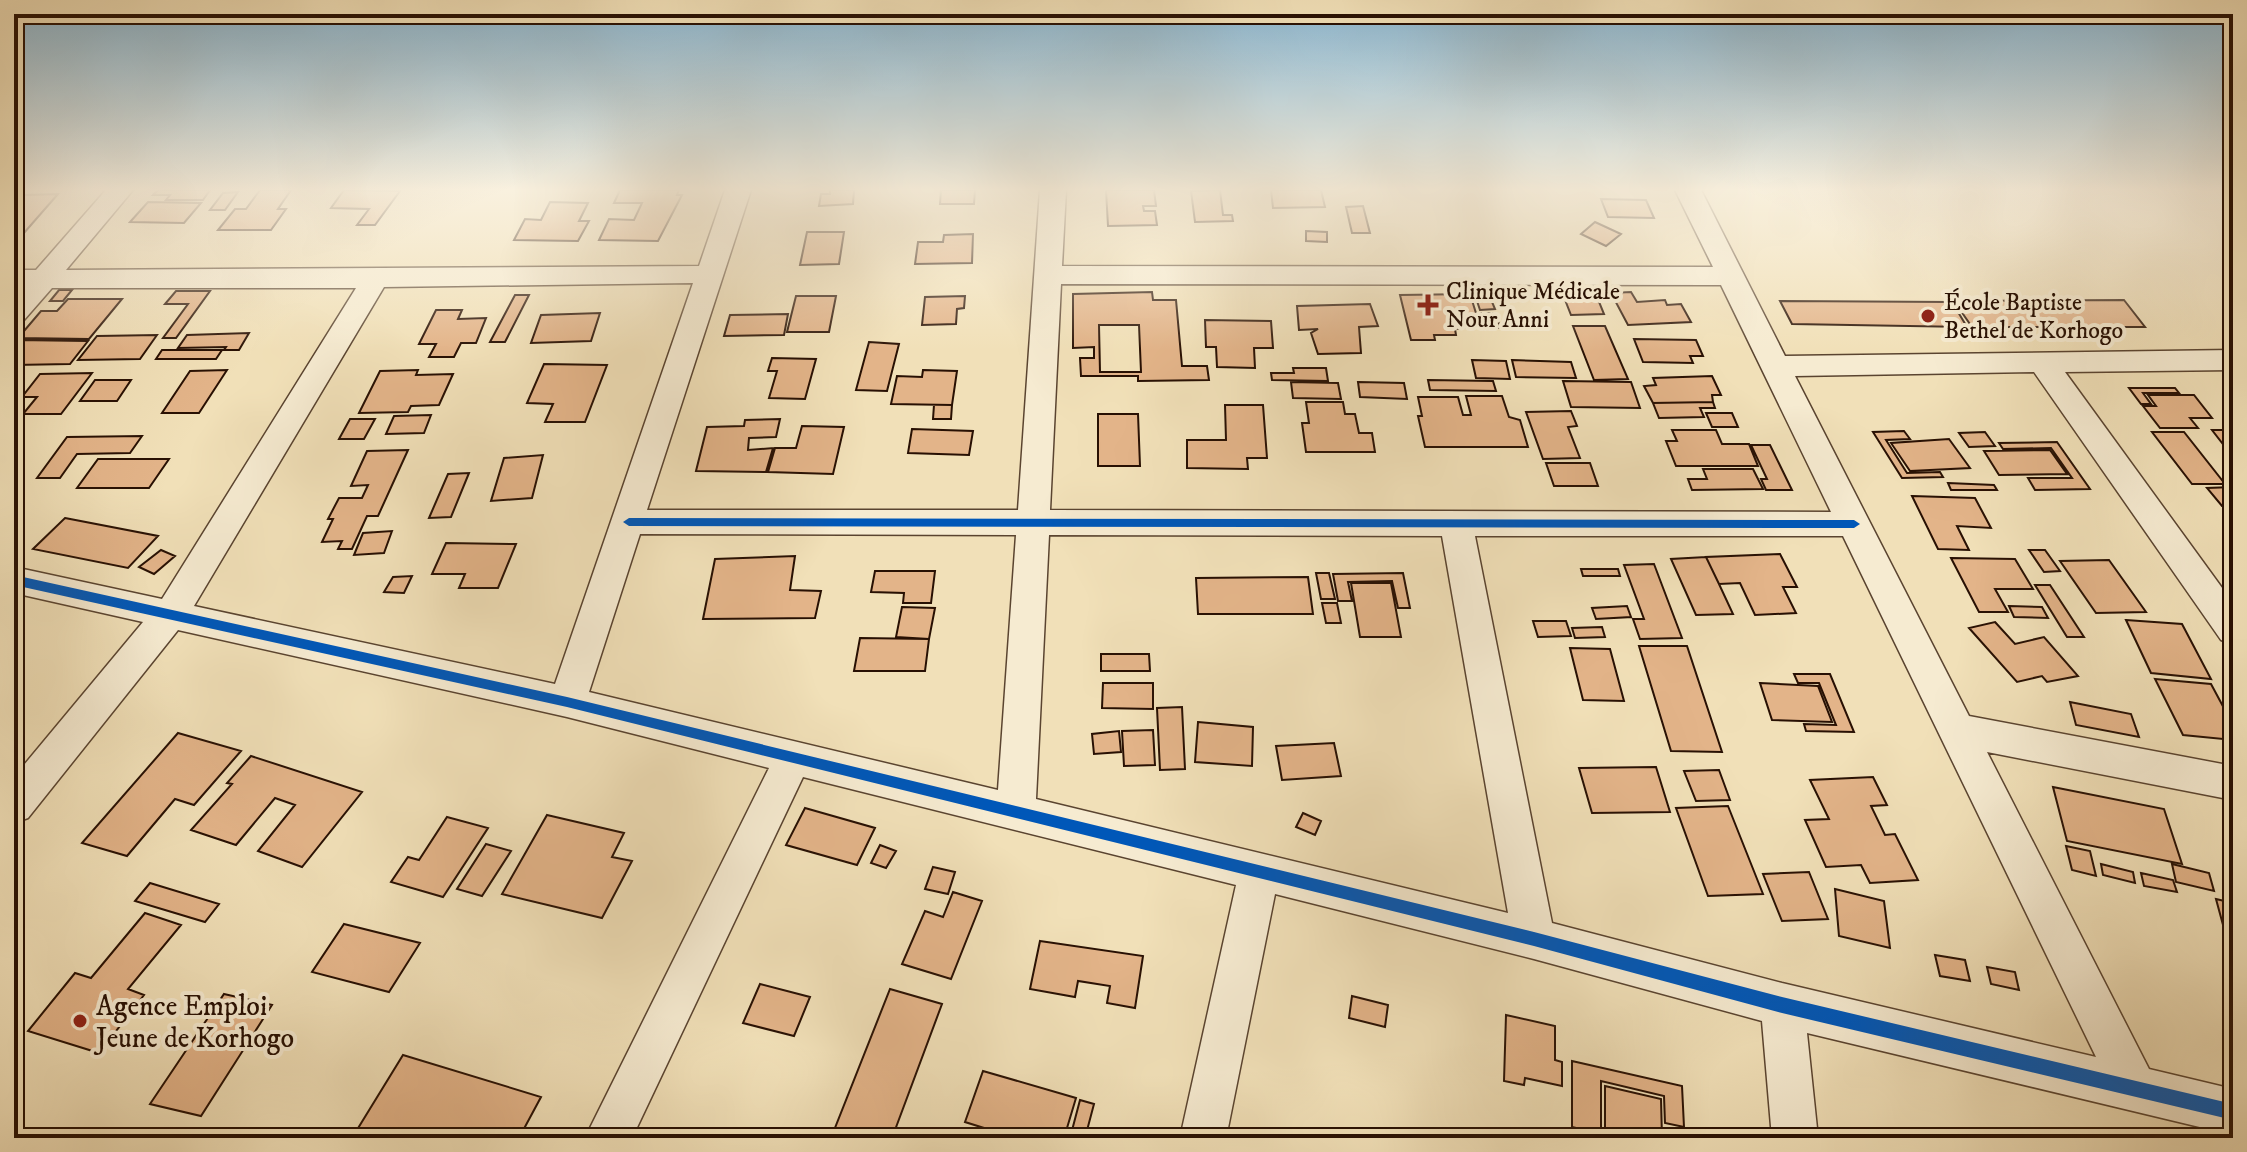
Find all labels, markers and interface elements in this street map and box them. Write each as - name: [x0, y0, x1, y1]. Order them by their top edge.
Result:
- place label: Clinique Médicale Nour Anni: [1446, 277, 1620, 335]
- place label: École Baptiste Bethel de Korhogo: [1944, 288, 2123, 346]
- marker: Clinique Médicale Nour Anni: [1417, 294, 1439, 316]
- marker: École Baptiste Bethel de Korhogo: [1919, 307, 1937, 325]
- place label: Agence Emploi Jeune de Korhogo: [93, 989, 294, 1056]
- marker: Agence Emploi Jeune de Korhogo: [71, 1012, 89, 1030]

